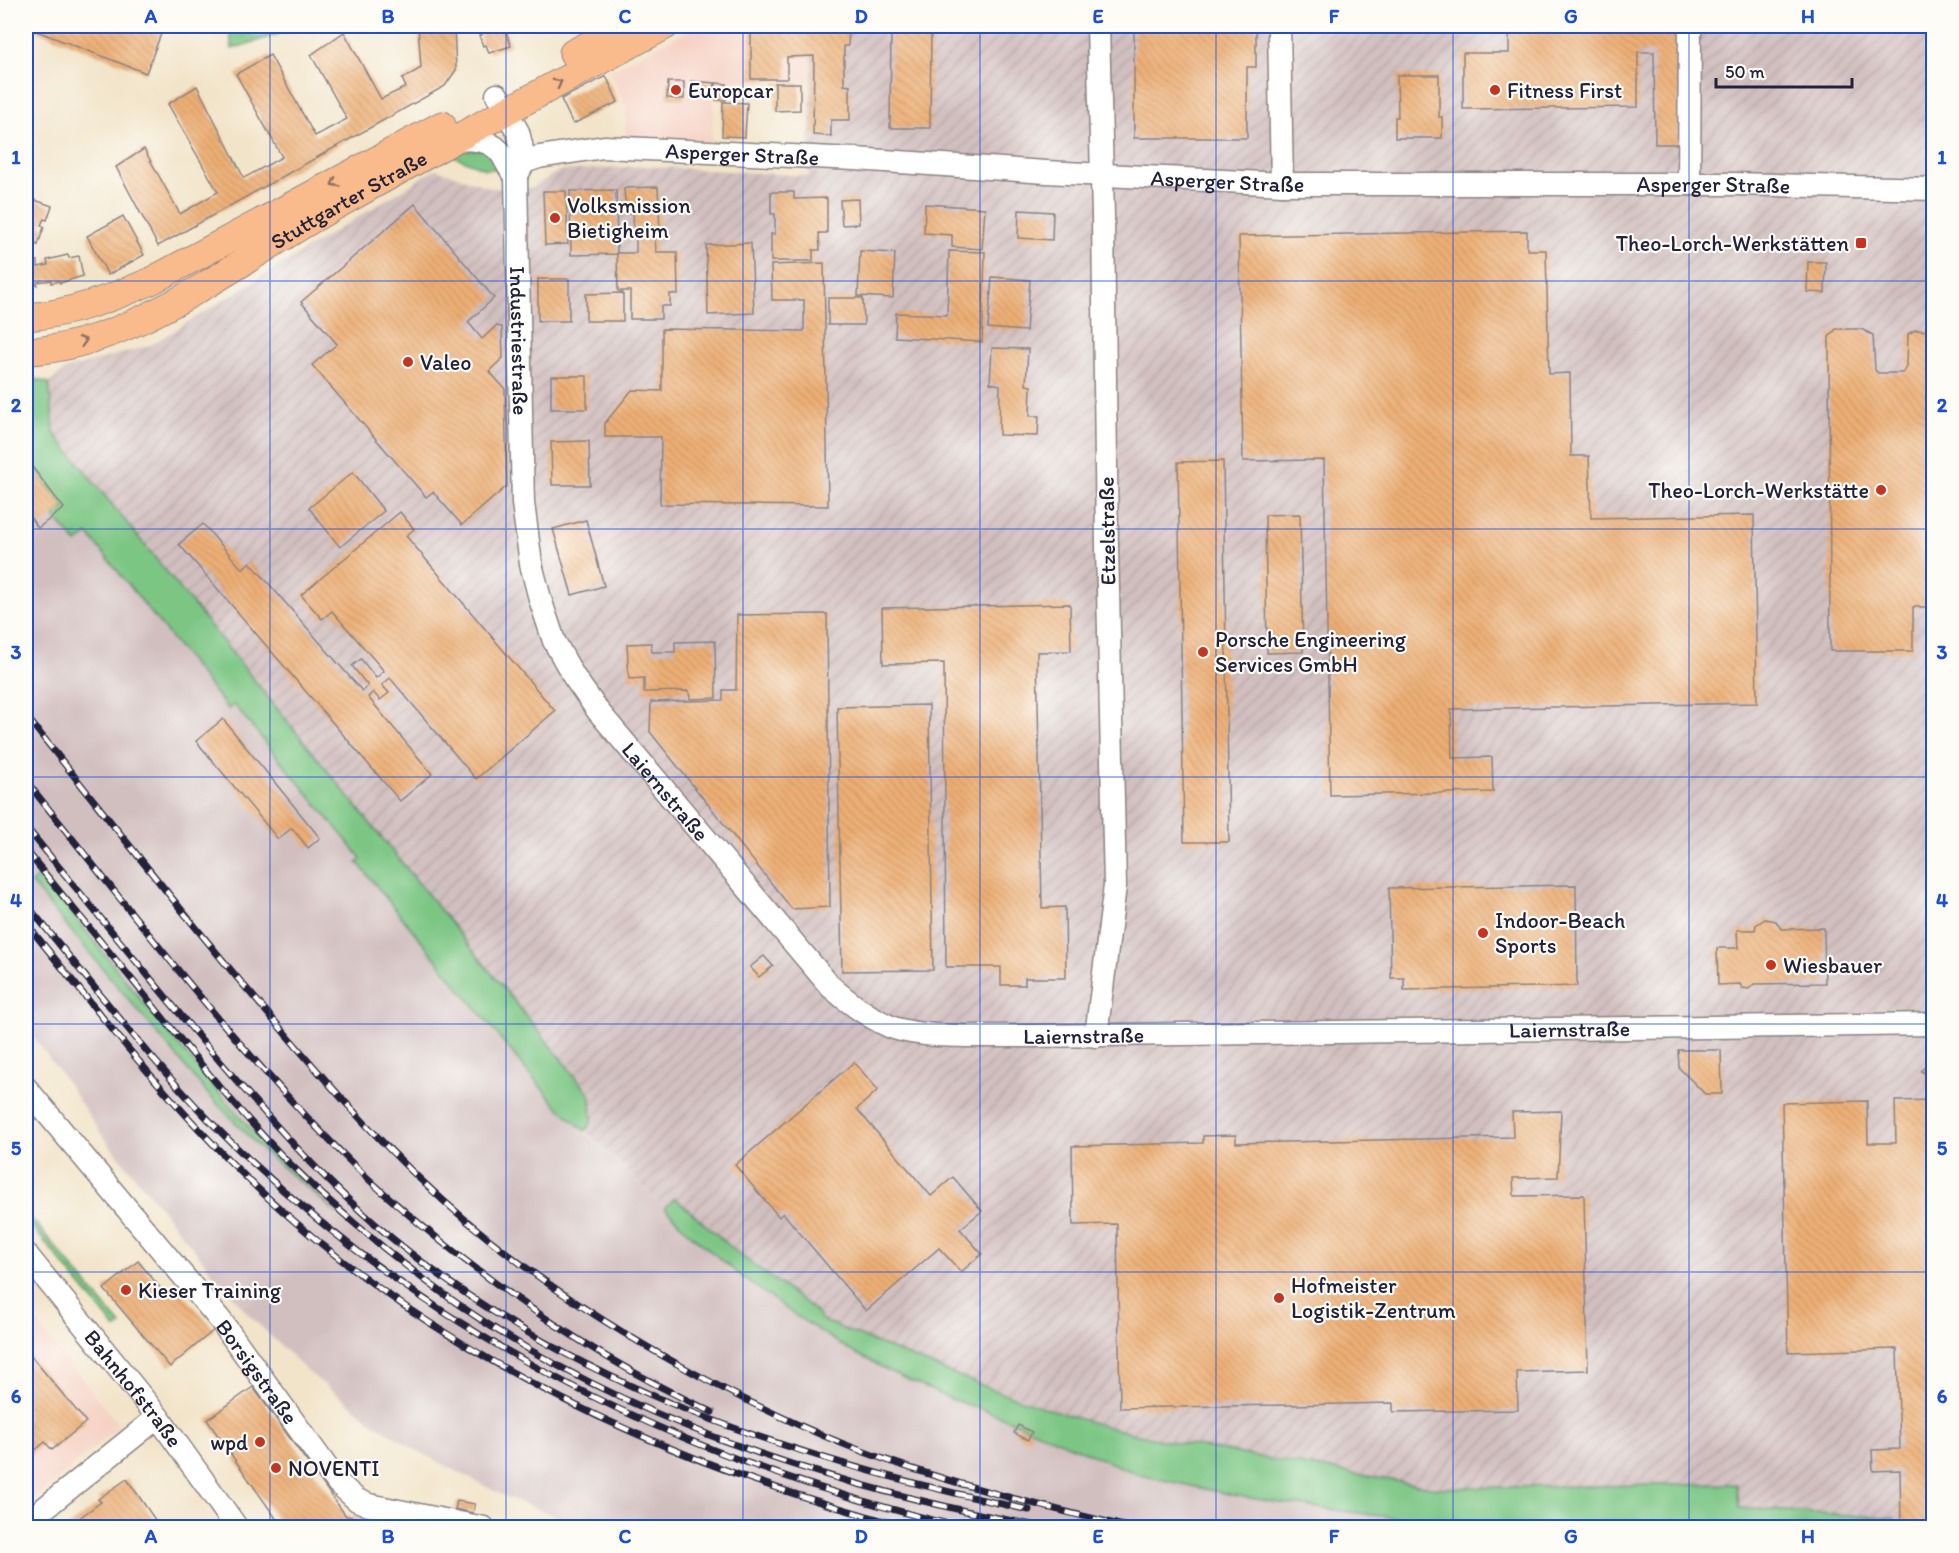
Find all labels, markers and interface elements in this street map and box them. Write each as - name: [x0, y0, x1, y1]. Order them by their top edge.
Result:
- text: A: [144, 4, 158, 28]
- text: B: [382, 4, 395, 28]
- text: C: [619, 4, 632, 28]
- text: D: [854, 4, 868, 28]
- text: E: [1092, 4, 1104, 28]
- text: F: [1329, 4, 1340, 28]
- text: G: [1564, 4, 1578, 28]
- text: H: [1801, 4, 1815, 28]
- scale bar: [1716, 51, 1852, 89]
- text: 50 m: [1725, 61, 1765, 83]
- place label: Europcar: [688, 77, 774, 104]
- place label: Fitness First: [1507, 77, 1622, 104]
- one-way arrow: [552, 79, 562, 90]
- marker: Europcar: [669, 83, 683, 97]
- marker: Fitness First: [1488, 83, 1502, 97]
- street label: Asperger Straße: [665, 136, 820, 171]
- street label: Stuttgarter Straße: [265, 144, 432, 255]
- text: 1: [11, 145, 21, 169]
- text: 1: [1937, 145, 1947, 169]
- street label: Asperger Straße: [1150, 164, 1304, 198]
- street label: Asperger Straße: [1636, 171, 1791, 199]
- one-way arrow: [331, 176, 342, 187]
- place label: Volksmission Bietigheim: [567, 192, 691, 244]
- marker: Volksmission Bietigheim: [548, 211, 562, 225]
- place label: Theo-Lorch-Werkstätten: [1616, 230, 1850, 257]
- marker: Theo-Lorch-Werkstätten: [1854, 236, 1868, 250]
- street label: Industriestraße: [504, 266, 535, 416]
- one-way arrow: [77, 336, 88, 348]
- place label: Valeo: [420, 349, 471, 376]
- marker: Valeo: [401, 355, 415, 369]
- text: 2: [11, 393, 22, 417]
- text: 2: [1937, 393, 1948, 417]
- street label: Etzelstraße: [1093, 476, 1121, 586]
- place label: Theo-Lorch-Werkstätte: [1648, 477, 1869, 504]
- marker: Theo-Lorch-Werkstätte: [1874, 483, 1888, 497]
- place label: Porsche Engineering Services GmbH: [1215, 626, 1407, 678]
- text: 3: [11, 640, 22, 664]
- text: 3: [1937, 640, 1948, 664]
- marker: Porsche Engineering Services GmbH: [1196, 645, 1210, 659]
- street label: Laiernstraße: [616, 736, 715, 846]
- text: 4: [10, 888, 22, 912]
- text: 4: [1936, 888, 1948, 912]
- place label: Indoor-Beach Sports: [1495, 907, 1625, 959]
- marker: Indoor-Beach Sports: [1476, 926, 1490, 940]
- place label: Wiesbauer: [1783, 952, 1882, 979]
- marker: Wiesbauer: [1764, 958, 1778, 972]
- street label: Laiernstraße: [1509, 1015, 1630, 1043]
- street label: Laiernstraße: [1023, 1021, 1144, 1050]
- text: 5: [11, 1136, 22, 1160]
- text: 5: [1937, 1136, 1948, 1160]
- place label: Hofmeister Logistik-Zentrum: [1291, 1272, 1456, 1324]
- place label: Kieser Training: [138, 1277, 282, 1304]
- marker: Kieser Training: [119, 1283, 133, 1297]
- marker: Hofmeister Logistik-Zentrum: [1272, 1291, 1286, 1305]
- street label: Borsigstraße: [210, 1314, 304, 1429]
- street label: Bahnhofstraße: [79, 1324, 188, 1452]
- text: 6: [11, 1384, 22, 1408]
- text: 6: [1937, 1384, 1948, 1408]
- place label: wpd: [210, 1429, 248, 1456]
- marker: wpd: [253, 1435, 267, 1449]
- place label: NOVENTI: [288, 1455, 379, 1482]
- marker: NOVENTI: [269, 1461, 283, 1475]
- text: A: [144, 1524, 158, 1548]
- text: B: [382, 1524, 395, 1548]
- text: C: [619, 1524, 632, 1548]
- text: D: [854, 1524, 868, 1548]
- text: E: [1092, 1524, 1104, 1548]
- text: F: [1329, 1524, 1340, 1548]
- text: G: [1564, 1524, 1578, 1548]
- text: H: [1801, 1524, 1815, 1548]

